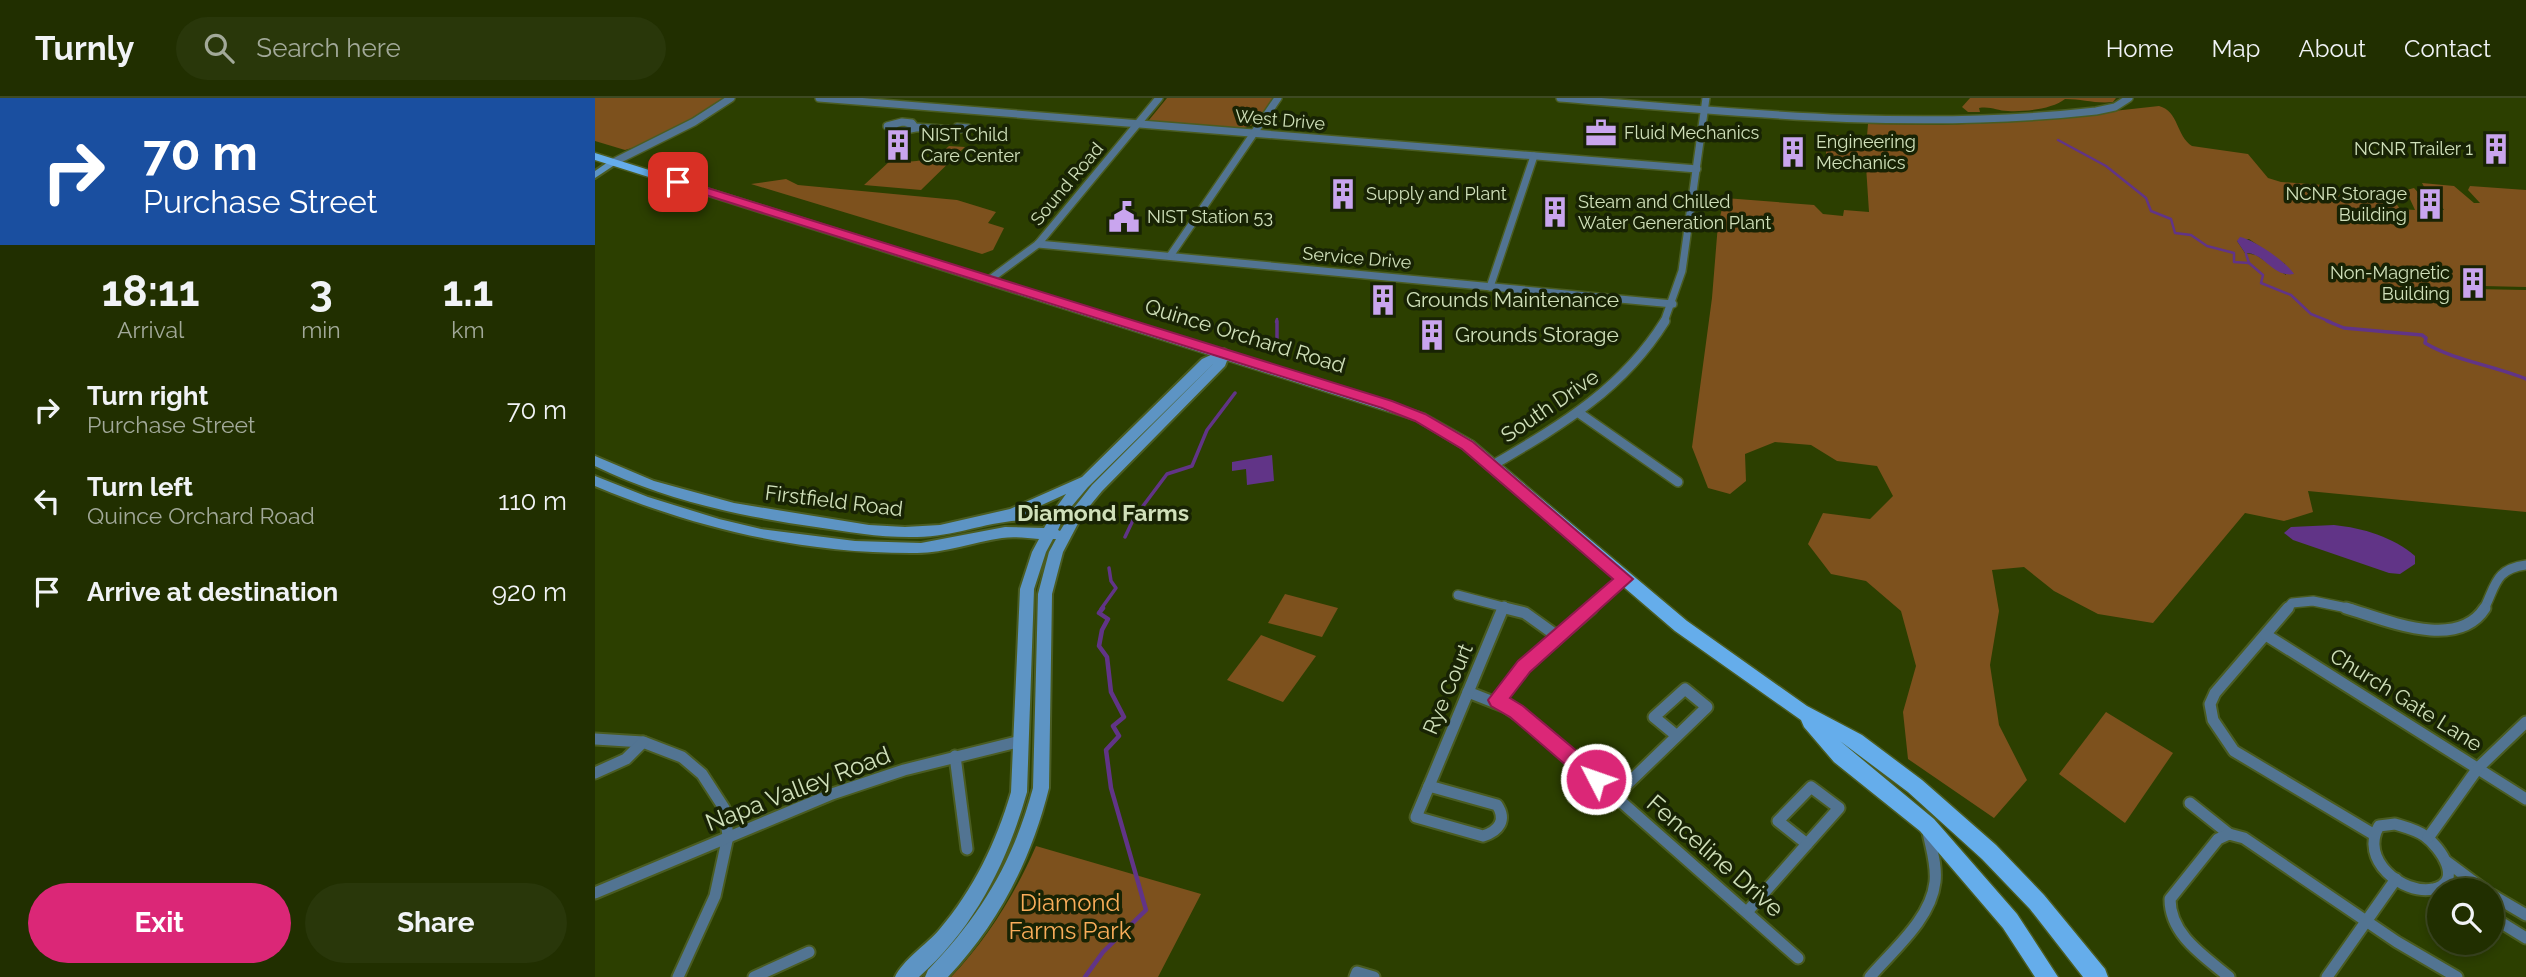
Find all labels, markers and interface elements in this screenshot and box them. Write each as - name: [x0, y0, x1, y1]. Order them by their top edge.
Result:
- search box: [176, 17, 666, 80]
- text: Turnly: [35, 29, 134, 68]
- icon: search: [200, 29, 238, 67]
- text: Search here: [256, 33, 401, 63]
- text: Home: [2106, 34, 2174, 63]
- text: Map: [2212, 34, 2260, 63]
- text: About: [2298, 34, 2366, 63]
- text: Contact: [2404, 34, 2491, 63]
- street label: West Drive: [1234, 105, 1326, 134]
- office icon: Fluid Mechanics: [1584, 116, 1618, 150]
- place label: Fluid Mechanics: [1624, 122, 1760, 143]
- text: 70 m: [143, 124, 258, 181]
- place label: NIST Child Care Center: [921, 124, 1021, 166]
- icon: right: [28, 126, 119, 217]
- building icon: NIST Child Care Center: [881, 128, 915, 162]
- place label: Engineering Mechanics: [1816, 131, 1916, 173]
- building icon: NCNR Trailer 1: [2479, 132, 2513, 166]
- building icon: Engineering Mechanics: [1776, 135, 1810, 169]
- street label: Sound Road: [1026, 138, 1107, 229]
- place label: NCNR Trailer 1: [2354, 138, 2473, 159]
- pin: [648, 152, 708, 212]
- icon: arrive: [659, 163, 697, 201]
- building icon: Supply and Plant: [1326, 177, 1360, 211]
- text: Purchase Street: [143, 183, 377, 220]
- place label: Supply and Plant: [1366, 183, 1507, 204]
- place label: NCNR Storage Building: [2285, 183, 2407, 225]
- building icon: NCNR Storage Building: [2413, 187, 2447, 221]
- place label: Steam and Chilled Water Generation Plant: [1578, 191, 1771, 233]
- building icon: Steam and Chilled Water Generation Plant: [1538, 195, 1572, 229]
- public building icon: NIST Station 53: [1107, 200, 1141, 234]
- place label: NIST Station 53: [1147, 206, 1273, 227]
- street label: Service Drive: [1302, 242, 1413, 273]
- place label: Non-Magnetic Building: [2330, 262, 2450, 304]
- building icon: Non-Magnetic Building: [2456, 266, 2490, 300]
- text: 18:11: [102, 267, 200, 316]
- text: 3: [309, 267, 333, 316]
- text: 1.1: [442, 267, 493, 316]
- building icon: Grounds Maintenance: [1366, 283, 1400, 317]
- place label: Grounds Maintenance: [1406, 287, 1619, 312]
- street label: Quince Orchard Road: [1142, 293, 1348, 378]
- text: Arrival: [117, 316, 184, 343]
- text: min: [301, 316, 341, 343]
- text: km: [451, 316, 485, 343]
- building icon: Grounds Storage: [1415, 318, 1449, 352]
- place label: Grounds Storage: [1455, 322, 1619, 347]
- street label: South Drive: [1496, 364, 1603, 447]
- text: Turn right: [87, 381, 208, 411]
- icon: right: [28, 391, 66, 429]
- text: 70 m: [507, 395, 567, 425]
- text: Purchase Street: [87, 411, 255, 438]
- text: Turn left: [87, 472, 193, 502]
- street label: Firstfield Road: [764, 480, 905, 521]
- icon: left: [28, 482, 66, 520]
- text: 110 m: [498, 486, 567, 516]
- district label: Diamond Farms: [1017, 499, 1189, 526]
- text: Quince Orchard Road: [87, 502, 315, 529]
- icon: arrive: [28, 573, 66, 611]
- text: Arrive at destination: [87, 577, 338, 607]
- text: 920 m: [492, 577, 567, 607]
- street label: Rye Court: [1417, 640, 1478, 738]
- street label: Church Gate Lane: [2326, 643, 2487, 756]
- street label: Napa Valley Road: [701, 740, 894, 837]
- position arrow: [1559, 742, 1633, 816]
- street label: Fenceline Drive: [1641, 788, 1790, 923]
- map controls: [2427, 878, 2504, 955]
- button: search: [2427, 878, 2504, 955]
- button: Exit: [28, 883, 291, 963]
- button: Share: [305, 883, 567, 963]
- park label: Diamond Farms Park: [1009, 888, 1132, 945]

